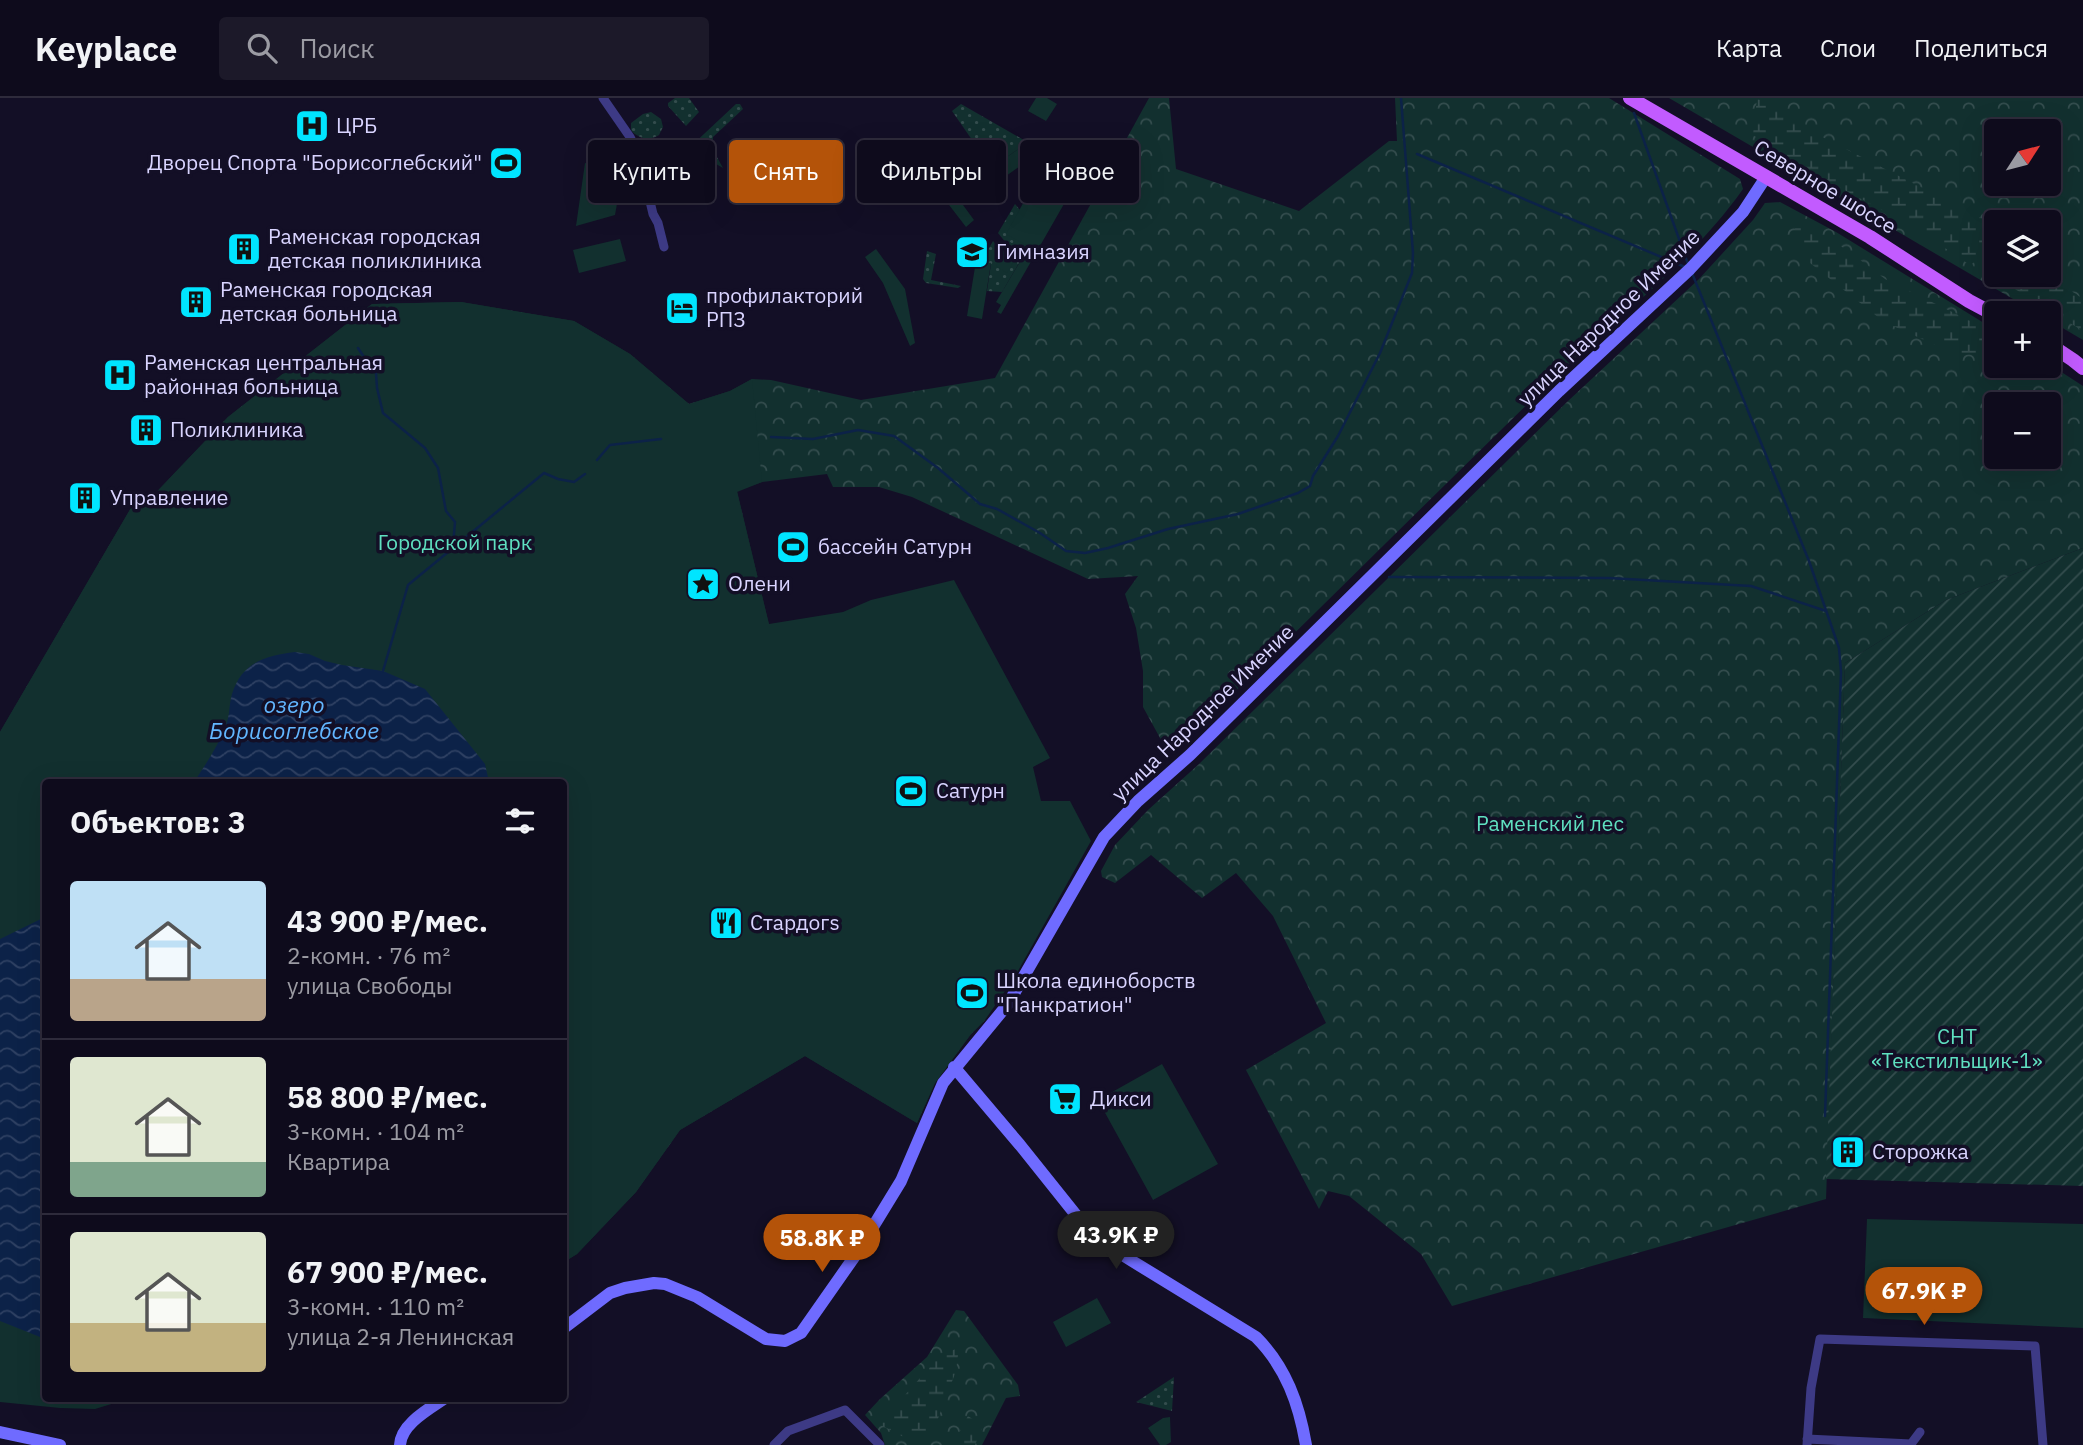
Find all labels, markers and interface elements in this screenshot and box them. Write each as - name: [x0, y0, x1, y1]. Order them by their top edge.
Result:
- search box: [219, 17, 709, 80]
- text: Keyplace: [35, 27, 177, 70]
- icon: search: [243, 29, 281, 67]
- text: Поиск: [299, 31, 375, 65]
- text: Карта: [1716, 32, 1782, 64]
- text: Слои: [1820, 32, 1876, 64]
- text: Поделиться: [1914, 32, 2048, 64]
- hospital icon: ЦРБ: [293, 107, 331, 145]
- place label: ЦРБ: [336, 111, 377, 139]
- north arrow: [1984, 119, 2062, 196]
- map controls: [1984, 119, 2061, 469]
- street label: Северное шоссе: [1749, 133, 1902, 240]
- chip: Купить: [588, 140, 715, 203]
- chip: Снять: [729, 140, 843, 203]
- chip: Фильтры: [857, 140, 1006, 203]
- chip: Новое: [1020, 140, 1139, 203]
- sports icon: Дворец Спорта "Борисоглебский": [487, 144, 525, 182]
- place label: Дворец Спорта "Борисоглебский": [147, 148, 482, 176]
- button: layers: [1984, 210, 2061, 287]
- place label: Раменская городская детская поликлиника: [268, 222, 482, 274]
- street label: улица Народное Имение: [1511, 223, 1706, 412]
- building icon: Раменская городская детская поликлиника: [225, 230, 263, 268]
- school or university icon: Гимназия: [953, 233, 991, 271]
- place label: Гимназия: [996, 237, 1090, 265]
- place label: Раменская городская детская больница: [220, 275, 433, 327]
- place label: профилакторий РПЗ: [706, 281, 863, 333]
- building icon: Раменская городская детская больница: [177, 283, 215, 321]
- hotel icon: профилакторий РПЗ: [663, 289, 701, 327]
- button: +: [1984, 301, 2061, 378]
- place label: Раменская центральная районная больница: [144, 348, 383, 400]
- hospital icon: Раменская центральная районная больница: [101, 356, 139, 394]
- button: −: [1984, 392, 2061, 469]
- building icon: Поликлиника: [127, 411, 165, 449]
- place label: Поликлиника: [170, 415, 303, 443]
- building icon: Управление: [66, 479, 104, 517]
- place label: Управление: [110, 483, 228, 511]
- park label: Городской парк: [378, 528, 532, 556]
- sports icon: бассейн Сатурн: [774, 528, 812, 566]
- place label: бассейн Сатурн: [818, 532, 972, 560]
- place icon: Олени: [684, 565, 722, 603]
- place label: Олени: [728, 569, 791, 597]
- street label: улица Народное Имение: [1105, 618, 1300, 807]
- water label: озеро Борисоглебское: [209, 689, 379, 745]
- sports icon: Сатурн: [892, 772, 930, 810]
- place label: Сатурн: [936, 776, 1005, 804]
- text: Объектов: 3: [70, 802, 246, 841]
- icon: filters: [501, 802, 539, 840]
- park label: Раменский лес: [1476, 809, 1624, 837]
- text: 43 900 ₽/мес.: [287, 901, 488, 940]
- restaurant icon: Стардогs: [707, 904, 745, 942]
- place label: Стардогs: [750, 908, 840, 936]
- icon: home: [126, 909, 210, 993]
- text: 2-комн. · 76 m²: [287, 940, 450, 970]
- place label: Школа единоборств "Панкратион": [996, 966, 1196, 1018]
- text: улица Свободы: [287, 970, 452, 1000]
- sports icon: Школа единоборств "Панкратион": [953, 974, 991, 1012]
- park label: СНТ «Текстильщик-1»: [1871, 1022, 2043, 1074]
- text: 58 800 ₽/мес.: [287, 1077, 488, 1116]
- supermarket icon: Дикси: [1046, 1080, 1084, 1118]
- place label: Дикси: [1090, 1084, 1152, 1112]
- icon: home: [126, 1085, 210, 1169]
- text: 3-комн. · 104 m²: [287, 1116, 464, 1146]
- building icon: Сторожка: [1829, 1133, 1867, 1171]
- place label: Сторожка: [1872, 1137, 1969, 1165]
- text: Квартира: [287, 1146, 390, 1176]
- pin: 43.9K ₽: [1051, 1212, 1181, 1271]
- pin: 58.8K ₽: [757, 1214, 887, 1274]
- text: 43.9K ₽: [1073, 1219, 1159, 1249]
- text: 58.8K ₽: [779, 1222, 865, 1252]
- text: 67 900 ₽/мес.: [287, 1252, 488, 1291]
- icon: home: [126, 1260, 210, 1344]
- pin: 67.9K ₽: [1859, 1268, 1989, 1327]
- text: 67.9K ₽: [1881, 1275, 1967, 1305]
- text: 3-комн. · 110 m²: [287, 1291, 464, 1321]
- text: улица 2-я Ленинская: [287, 1321, 514, 1351]

